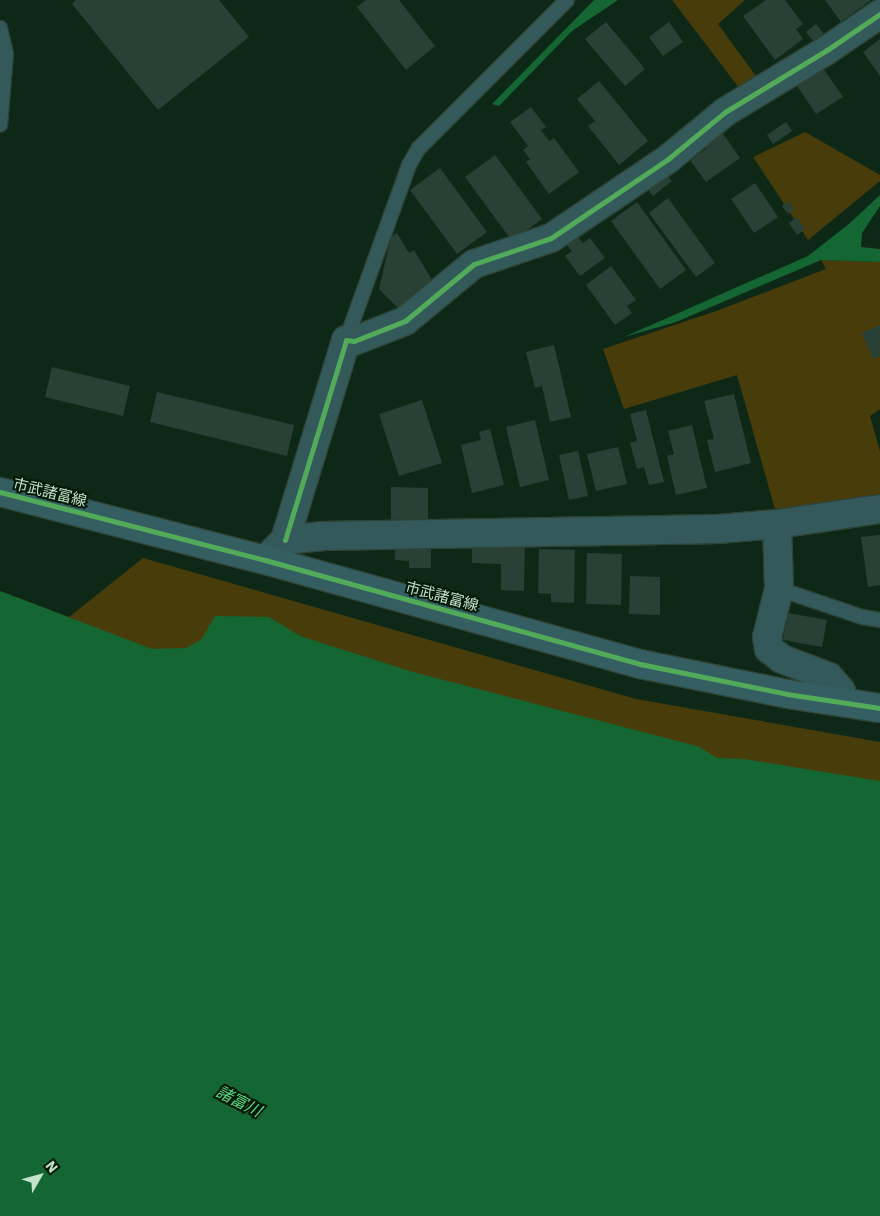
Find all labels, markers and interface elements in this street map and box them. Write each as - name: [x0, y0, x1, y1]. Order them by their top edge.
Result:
- street label: 市武諸富線: [11, 474, 89, 510]
- street label: 市武諸富線: [403, 578, 481, 614]
- water label: 諸富川: [213, 1082, 265, 1120]
- north arrow: [15, 1151, 65, 1201]
- text: N: [42, 1157, 62, 1176]

